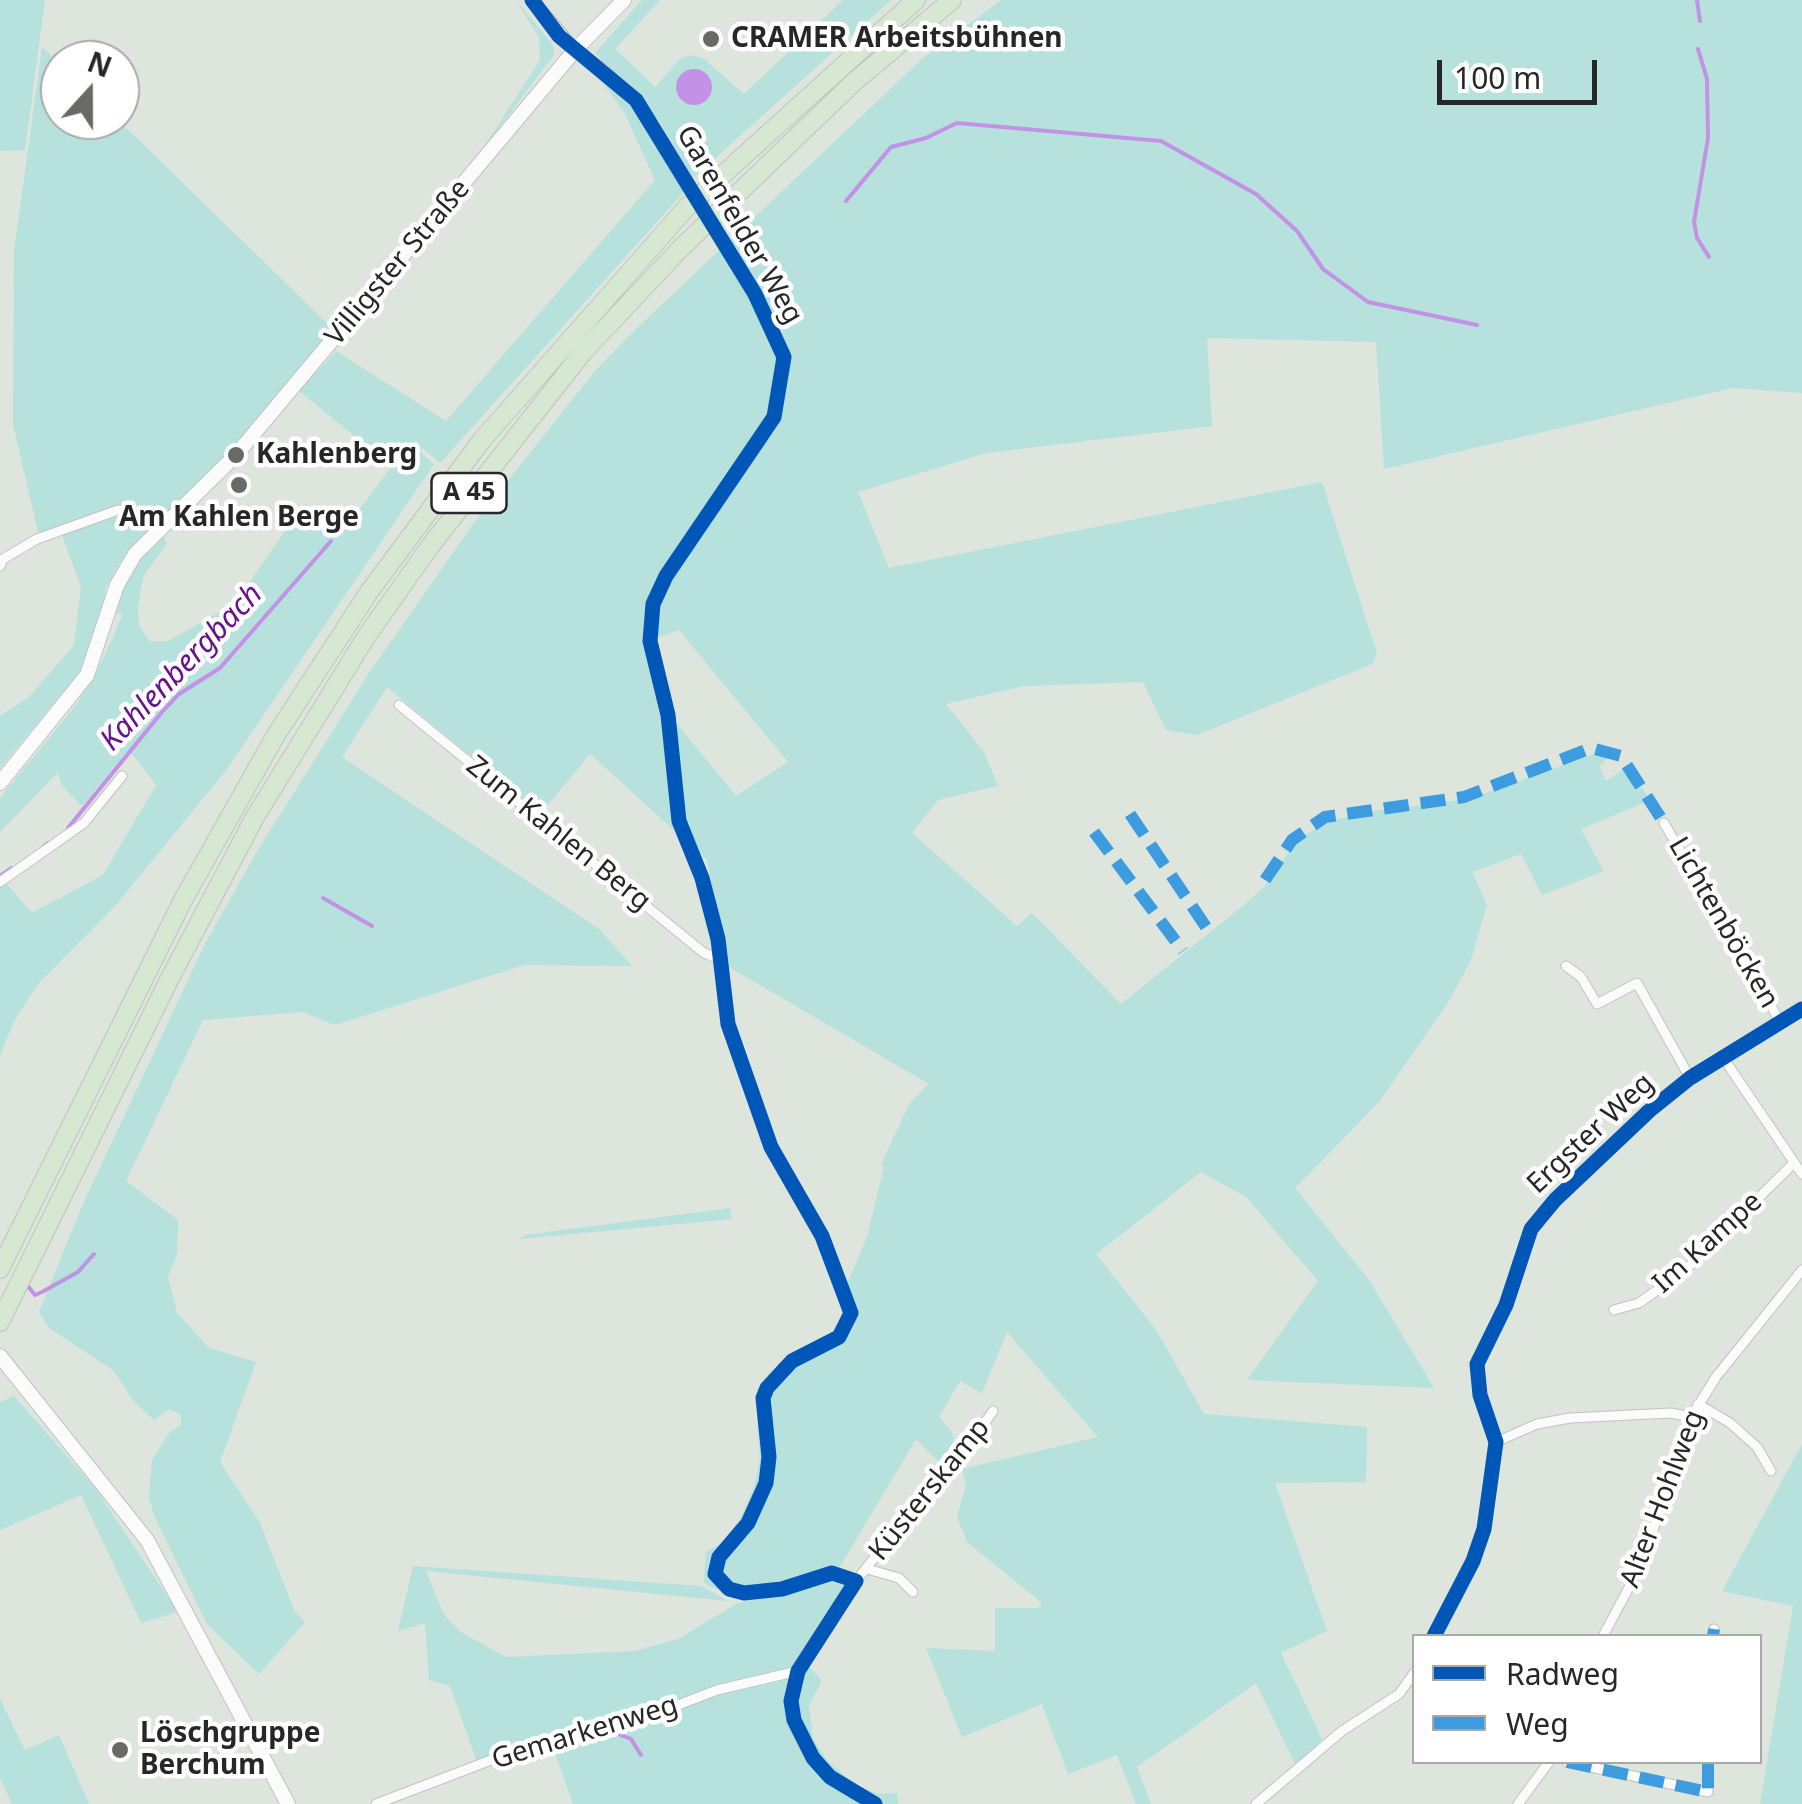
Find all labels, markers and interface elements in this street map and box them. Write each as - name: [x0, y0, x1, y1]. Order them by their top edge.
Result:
- place label: CRAMER Arbeitsbühnen: [731, 22, 1063, 56]
- marker: CRAMER Arbeitsbühnen: [700, 28, 722, 50]
- north arrow: [40, 40, 140, 140]
- scale bar: [1442, 40, 1602, 102]
- text: N: [83, 42, 117, 86]
- text: 100 m: [1454, 57, 1541, 98]
- street label: Garenfelder Weg: [669, 120, 809, 330]
- street label: Villigster Straße: [319, 173, 477, 353]
- place label: Kahlenberg: [256, 438, 417, 472]
- marker: Kahlenberg: [225, 444, 247, 466]
- road number: A 45: [432, 473, 506, 513]
- marker: Am Kahlen Berge: [228, 474, 250, 496]
- place label: Am Kahlen Berge: [119, 501, 359, 535]
- water label: Kahlenbergbach: [93, 577, 271, 759]
- street label: Zum Kahlen Berg: [459, 749, 657, 919]
- street label: Lichtenböcken: [1661, 832, 1785, 1014]
- street label: Ergster Weg: [1521, 1067, 1661, 1201]
- street label: Im Kampe: [1647, 1185, 1769, 1301]
- street label: Alter Hohlweg: [1614, 1406, 1712, 1592]
- street label: Küsterskamp: [863, 1412, 997, 1568]
- legend: [1412, 1634, 1762, 1764]
- text: Radweg: [1506, 1653, 1619, 1694]
- street label: Gemarkenweg: [488, 1689, 682, 1777]
- text: Weg: [1506, 1703, 1569, 1744]
- place label: Löschgruppe Berchum: [140, 1717, 320, 1783]
- marker: Löschgruppe Berchum: [109, 1739, 131, 1761]

